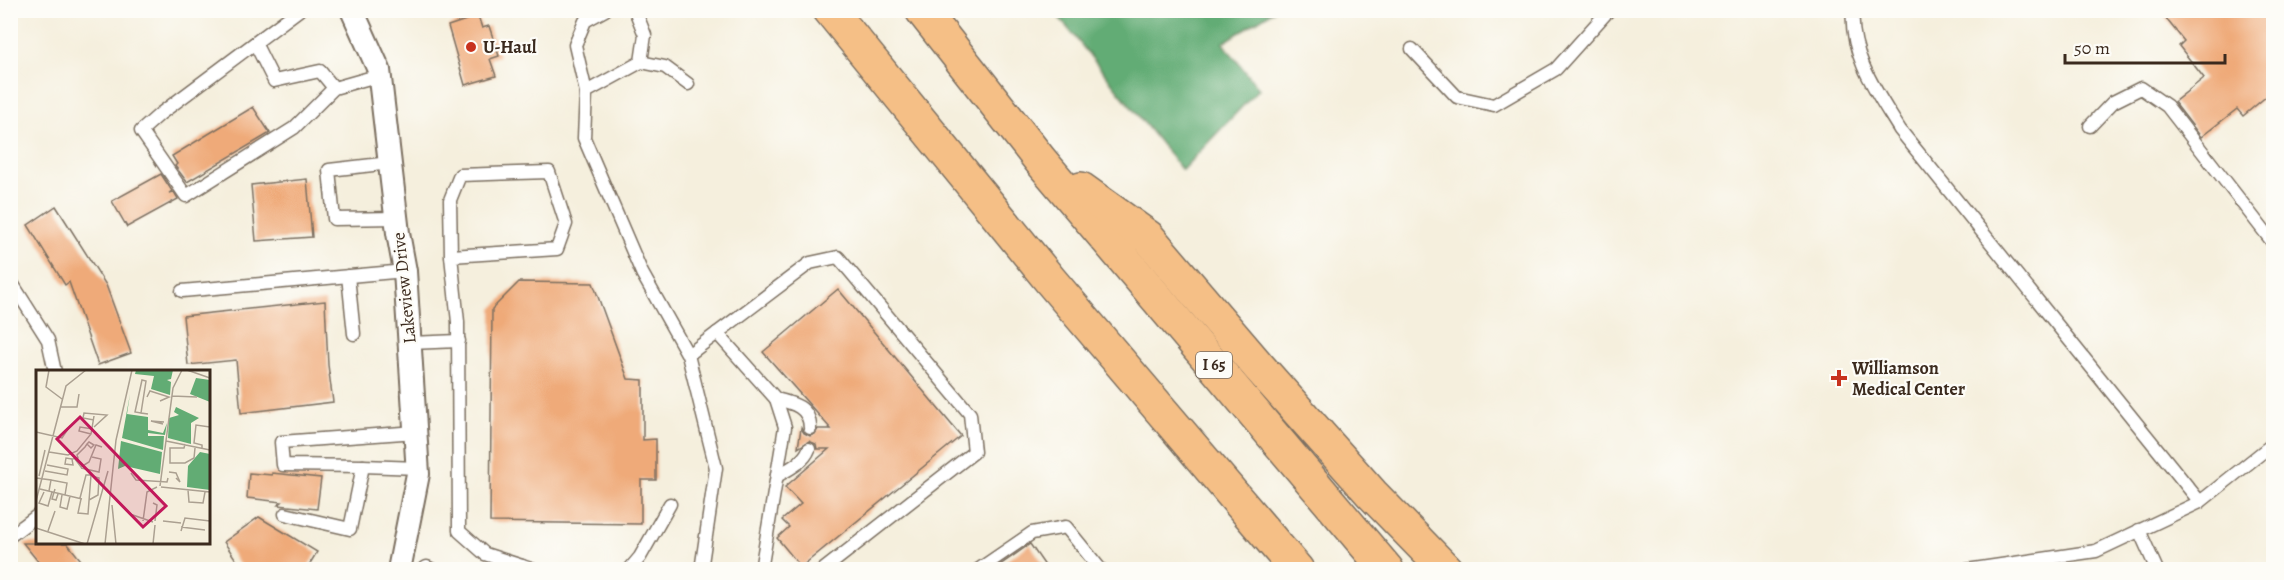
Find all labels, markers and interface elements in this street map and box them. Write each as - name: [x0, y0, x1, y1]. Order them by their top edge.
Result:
- scale bar: [2065, 27, 2226, 65]
- place label: U-Haul: [483, 35, 537, 59]
- text: 50 m: [2074, 36, 2110, 60]
- marker: U-Haul: [464, 40, 478, 54]
- street label: Lakeview Drive: [386, 231, 422, 345]
- road number: I 65: [1196, 352, 1232, 378]
- place label: Williamson Medical Center: [1851, 356, 1966, 401]
- marker: Williamson Medical Center: [1830, 369, 1848, 387]
- inset map: [36, 370, 210, 544]

